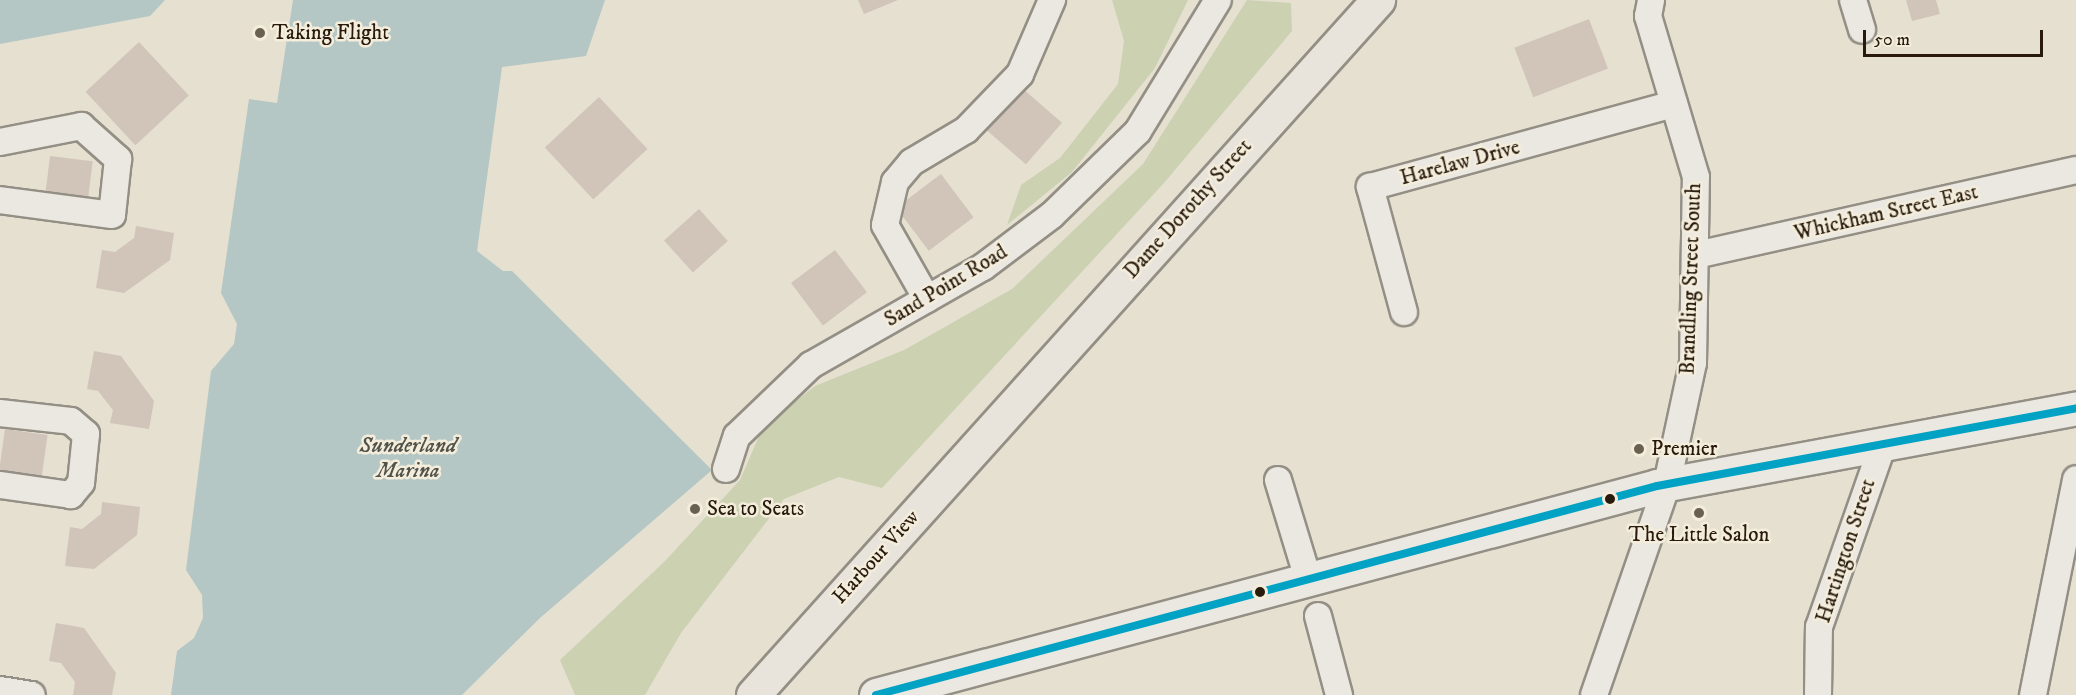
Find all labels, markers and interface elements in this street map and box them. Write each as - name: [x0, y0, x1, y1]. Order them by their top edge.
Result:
- scale bar: [1866, 18, 2046, 56]
- place label: Taking Flight: [272, 20, 389, 46]
- marker: Taking Flight: [253, 26, 267, 40]
- text: 50 m: [1874, 29, 1910, 51]
- street label: Dame Dorothy Street: [1119, 134, 1257, 284]
- street label: Harelaw Drive: [1397, 135, 1523, 191]
- street label: Whickham Street East: [1792, 180, 1980, 246]
- street label: Brandling Street South: [1675, 183, 1707, 375]
- street label: Sand Point Road: [880, 239, 1012, 333]
- water label: Sunderland Marina: [360, 432, 456, 484]
- place label: Premier: [1651, 436, 1717, 462]
- marker: Premier: [1632, 442, 1646, 456]
- street label: Hartington Street: [1811, 476, 1881, 626]
- unlabelled marker: [1604, 493, 1616, 505]
- place label: Sea to Seats: [707, 496, 804, 522]
- marker: Sea to Seats: [688, 502, 702, 516]
- street label: Harbour View: [827, 505, 925, 609]
- marker: The Little Salon: [1692, 506, 1706, 520]
- place label: The Little Salon: [1629, 522, 1769, 548]
- unlabelled marker: [1254, 586, 1266, 598]

